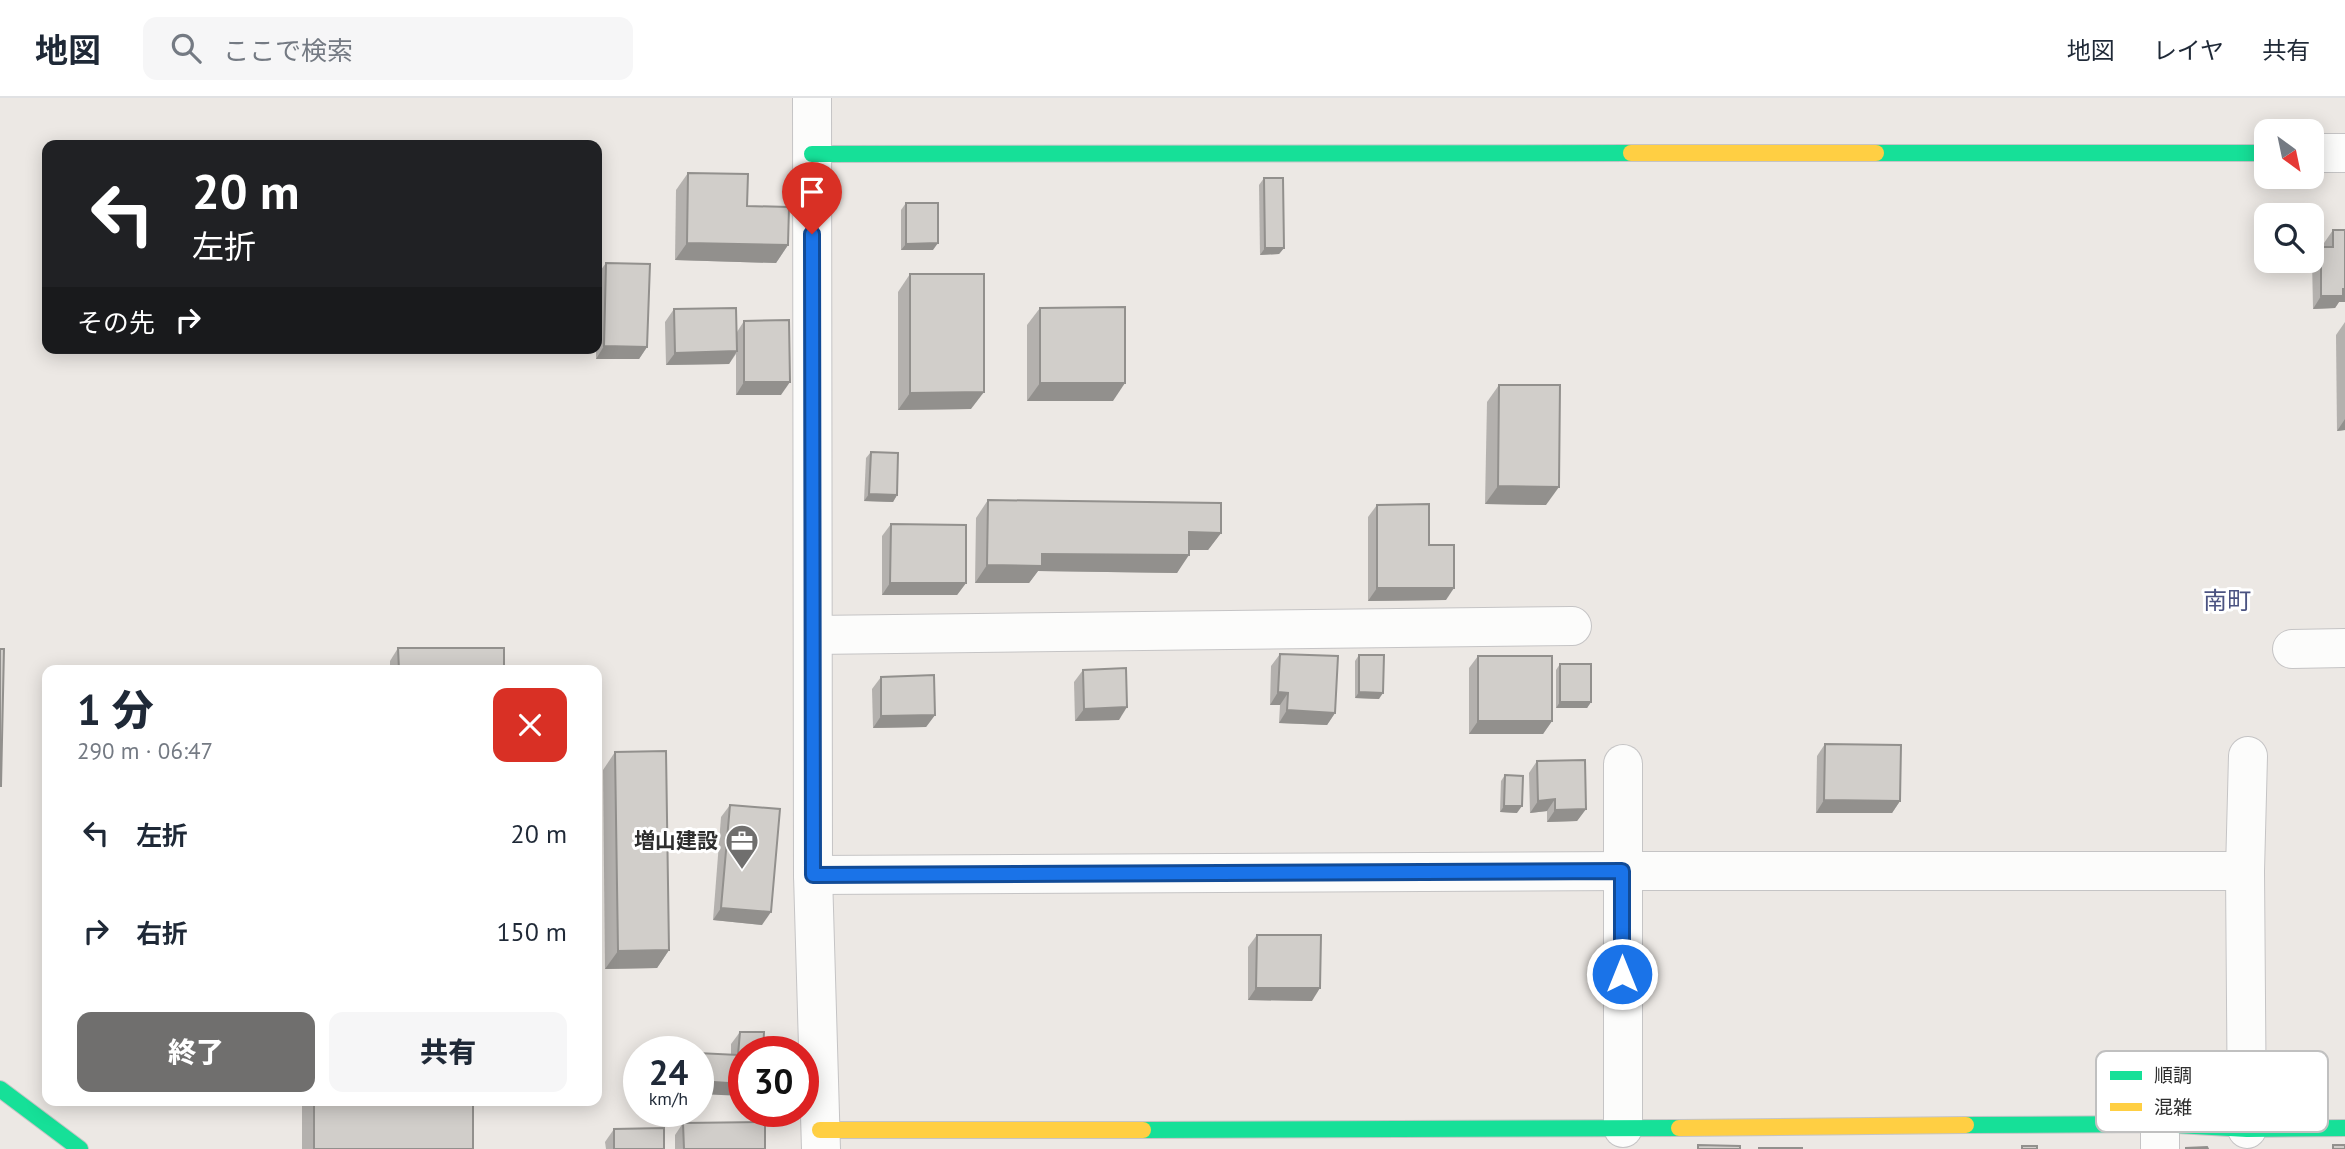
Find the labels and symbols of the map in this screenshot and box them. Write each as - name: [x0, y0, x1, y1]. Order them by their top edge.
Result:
- north arrow: [2254, 119, 2324, 189]
- pin: [782, 162, 842, 234]
- district label: 南町: [2203, 585, 2251, 616]
- office icon: 増山建設: [723, 822, 761, 871]
- place label: 増山建設: [634, 827, 718, 854]
- position arrow: [1585, 937, 1659, 1011]
- speed limit sign: 30: [728, 1036, 819, 1127]
- legend: [2096, 1051, 2328, 1132]
- text: 順調: [2154, 1063, 2192, 1087]
- text: 混雑: [2154, 1095, 2192, 1119]

